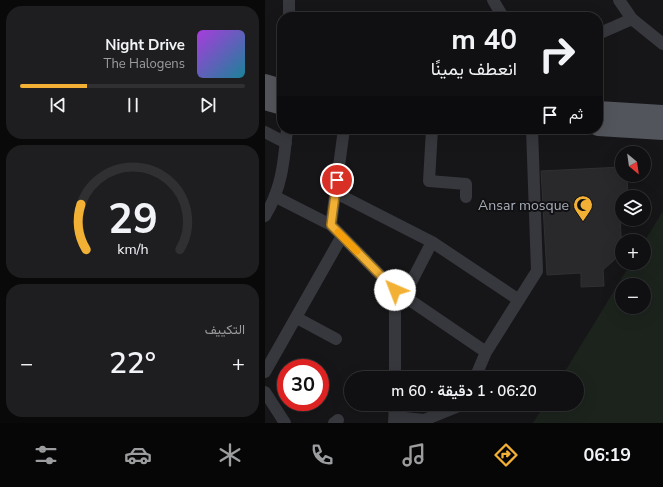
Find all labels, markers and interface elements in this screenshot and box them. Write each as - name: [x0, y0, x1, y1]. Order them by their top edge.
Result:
- text: 40 m: [451, 21, 517, 59]
- icon: right: [531, 28, 583, 80]
- text: Night Drive: [105, 35, 185, 55]
- text: The Halogens: [104, 55, 185, 73]
- text: انعطف يمينًا: [431, 57, 517, 81]
- icon: previous: [47, 94, 69, 116]
- icon: pause: [122, 94, 144, 116]
- icon: next: [197, 94, 219, 116]
- icon: arrive: [539, 104, 561, 126]
- text: ثم: [569, 104, 583, 124]
- north arrow: [615, 146, 651, 182]
- map controls: [615, 146, 651, 314]
- pin: [320, 163, 354, 197]
- icon: arrive: [326, 169, 348, 191]
- text: 29: [108, 190, 157, 247]
- button: layers: [615, 190, 651, 226]
- mosque icon: Ansar mosque: [572, 194, 594, 222]
- place label: Ansar mosque: [478, 196, 569, 215]
- button: +: [615, 234, 651, 270]
- text: km/h: [117, 239, 148, 258]
- position arrow: [374, 269, 416, 311]
- button: −: [615, 278, 651, 314]
- text: التكييف: [205, 321, 245, 339]
- text: 22°: [109, 343, 156, 384]
- text: −: [20, 349, 33, 379]
- text: +: [232, 349, 245, 379]
- speed limit sign: 30: [277, 359, 329, 411]
- text: 06:20 · 1 دقيقة · 60 m: [391, 381, 537, 401]
- icon: filters: [32, 441, 60, 469]
- icon: car: [124, 441, 152, 469]
- icon: climate: [216, 441, 244, 469]
- icon: phone: [308, 441, 336, 469]
- icon: music: [400, 441, 428, 469]
- icon: directions: [492, 441, 520, 469]
- text: 06:19: [583, 443, 631, 467]

